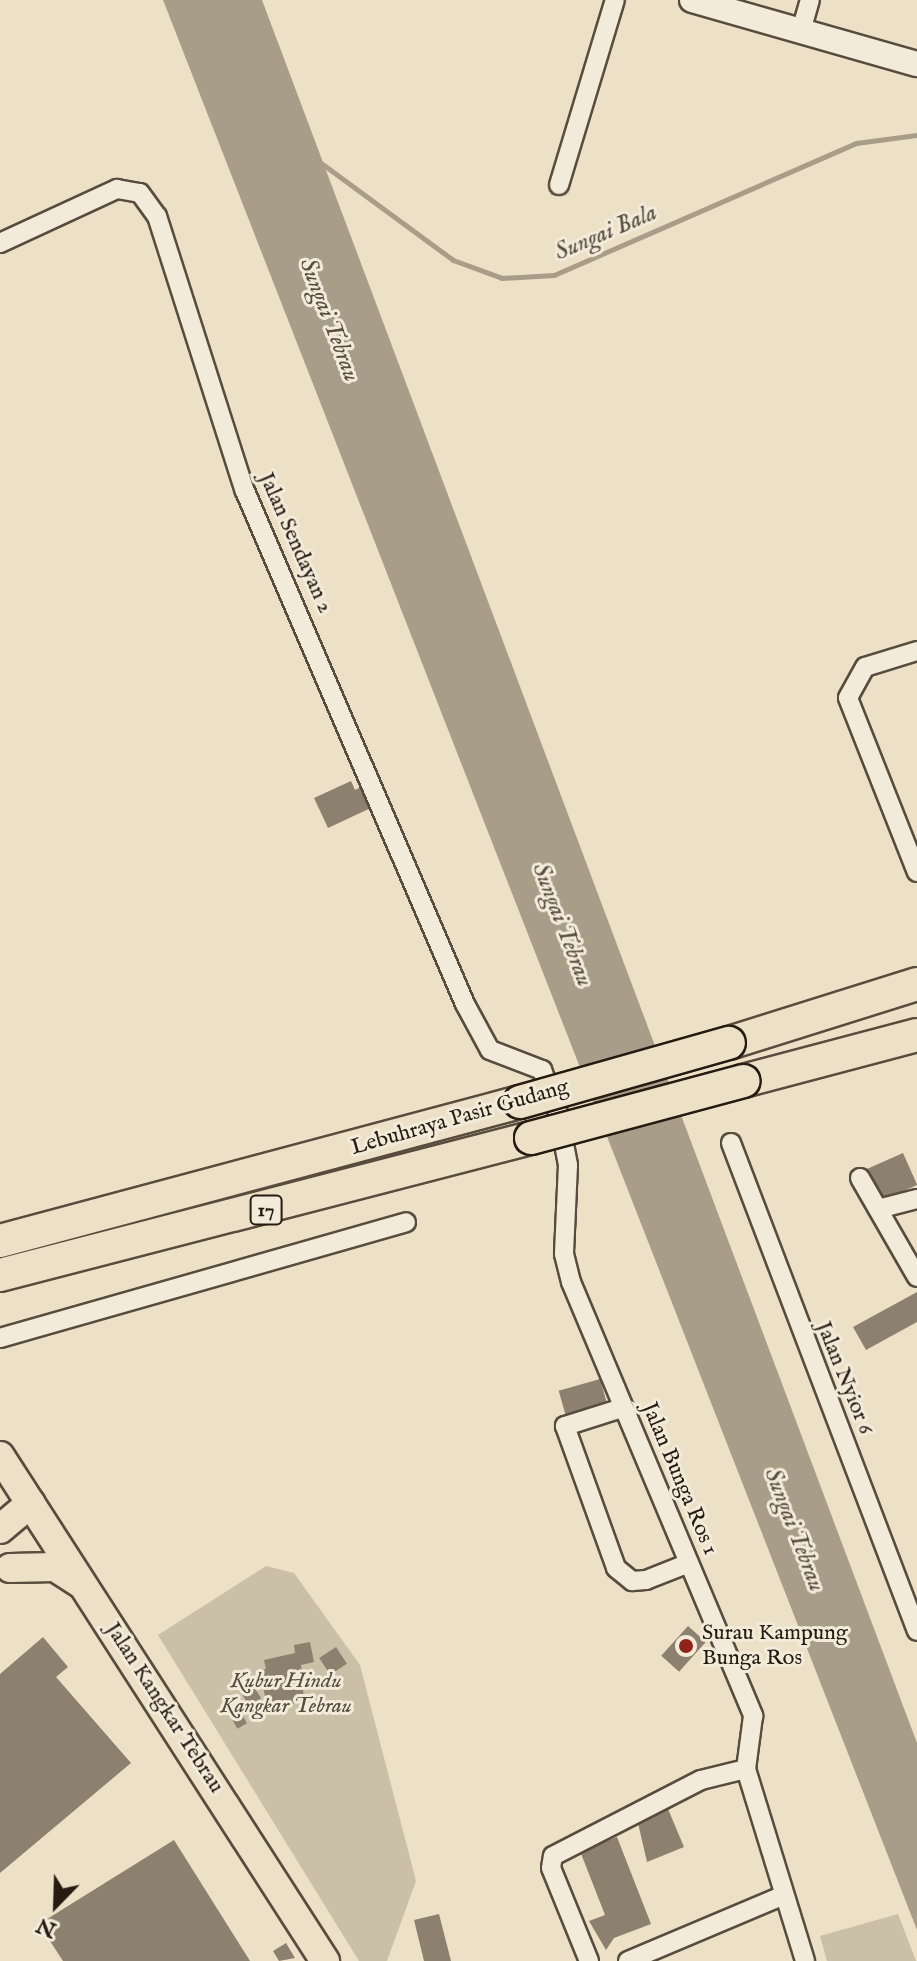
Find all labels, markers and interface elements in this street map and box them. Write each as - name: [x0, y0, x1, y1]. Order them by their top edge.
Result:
- water label: Sungai Bala: [551, 199, 661, 267]
- water label: Sungai Tebrau: [292, 254, 366, 386]
- street label: Jalan Sendayan 2: [252, 469, 338, 617]
- water label: Sungai Tebrau: [525, 859, 599, 991]
- street label: Lebuhraya Pasir Gudang: [348, 1074, 572, 1162]
- road number: 17: [248, 1194, 284, 1226]
- street label: Jalan Nyior 6: [809, 1318, 879, 1438]
- street label: Jalan Bunga Ros 1: [635, 1399, 723, 1559]
- water label: Sungai Tebrau: [757, 1464, 831, 1596]
- street label: Jalan Kangkar Tebrau: [99, 1618, 229, 1798]
- place label: Surau Kampung Bunga Ros: [702, 1620, 848, 1672]
- marker: Surau Kampung Bunga Ros: [677, 1637, 695, 1655]
- park label: Kubur Hindu Kangkar Tebrau: [220, 1668, 352, 1720]
- north arrow: [16, 1865, 96, 1945]
- text: N: [32, 1910, 61, 1944]

